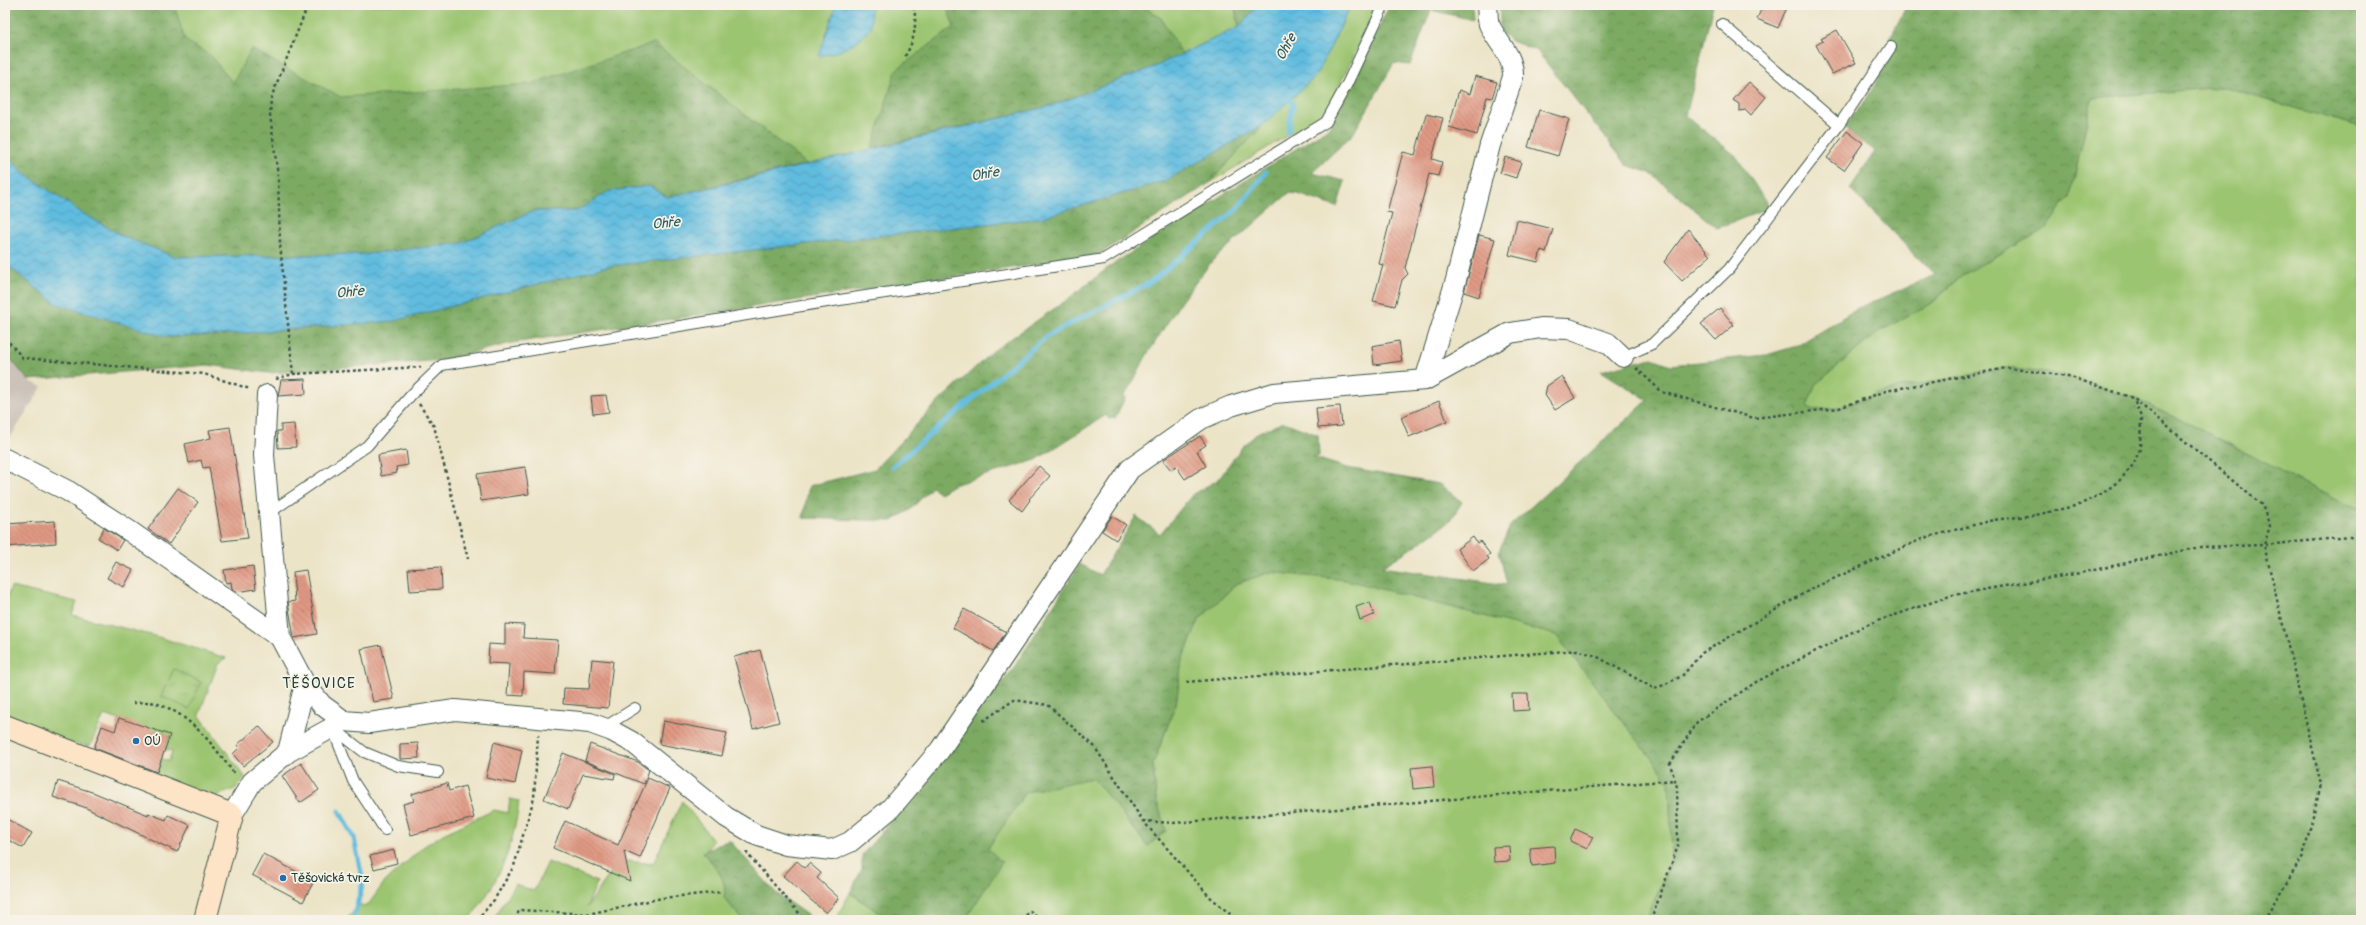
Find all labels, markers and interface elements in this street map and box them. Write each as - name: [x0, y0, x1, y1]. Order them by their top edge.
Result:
- water label: Ohře: [1272, 29, 1301, 63]
- water label: Ohře: [970, 163, 1002, 185]
- water label: Ohře: [651, 213, 683, 233]
- water label: Ohře: [335, 282, 367, 302]
- district label: TĚŠOVICE: [282, 674, 356, 693]
- place label: OÚ: [144, 733, 161, 749]
- marker: OÚ: [131, 736, 141, 746]
- place label: Těšovická tvrz: [291, 870, 370, 886]
- marker: Těšovická tvrz: [278, 873, 288, 883]

